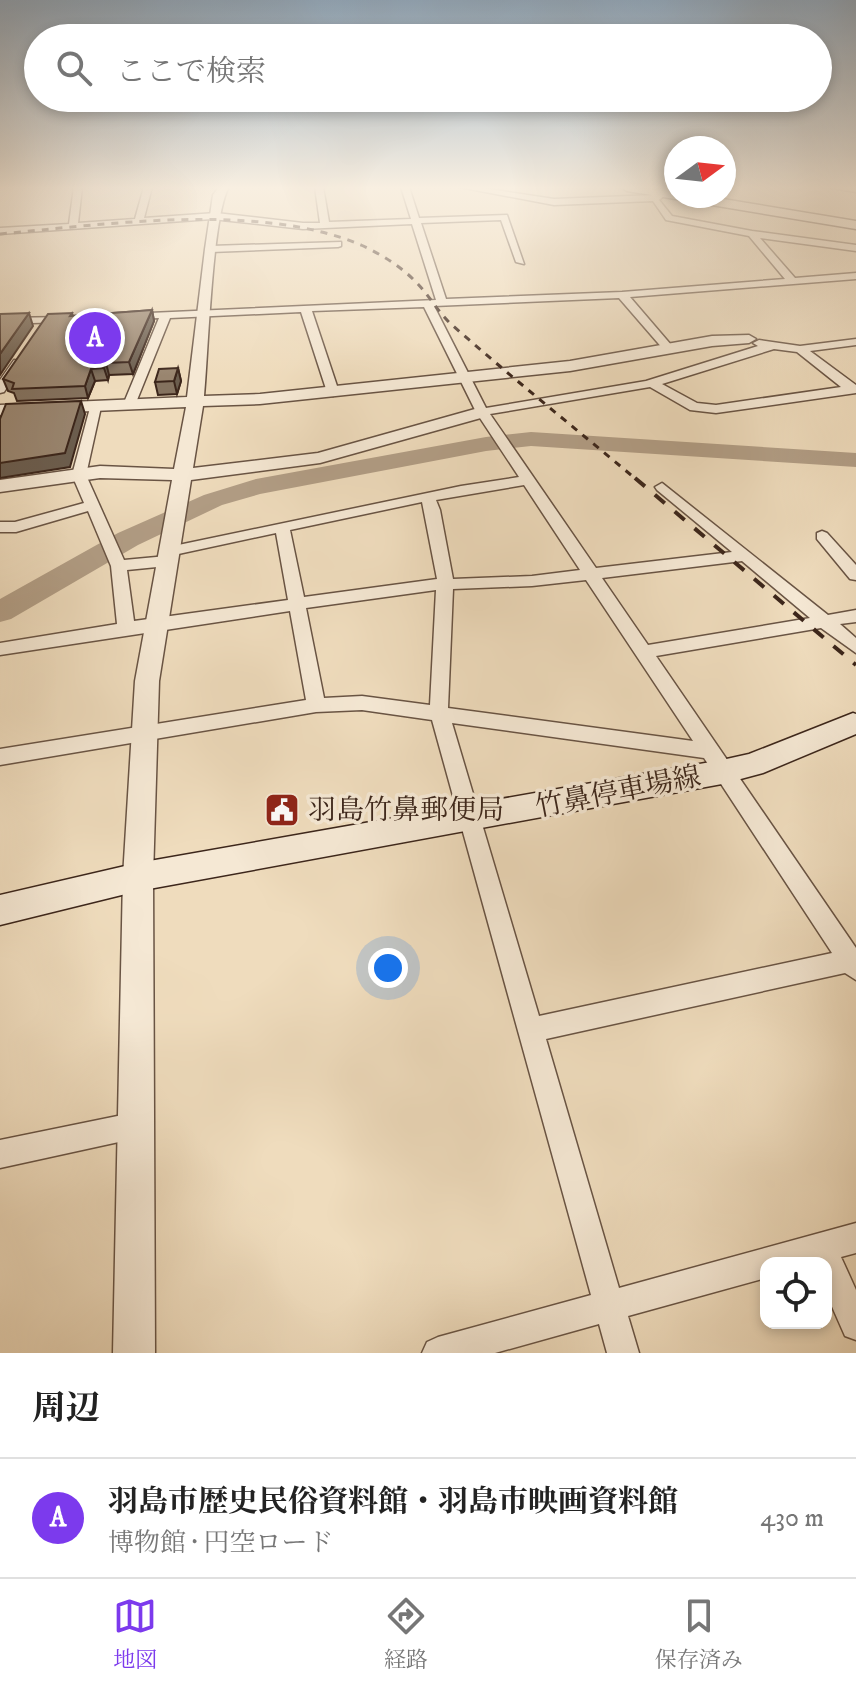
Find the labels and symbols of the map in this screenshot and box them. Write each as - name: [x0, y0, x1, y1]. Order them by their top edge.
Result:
- north arrow: [664, 136, 736, 208]
- pin: A: [69, 308, 121, 368]
- street label: 竹鼻停車場線: [532, 759, 704, 825]
- public building icon: 羽島竹鼻郵便局: [263, 791, 301, 829]
- place label: 羽島竹鼻郵便局: [308, 793, 504, 828]
- your location: [368, 948, 408, 988]

